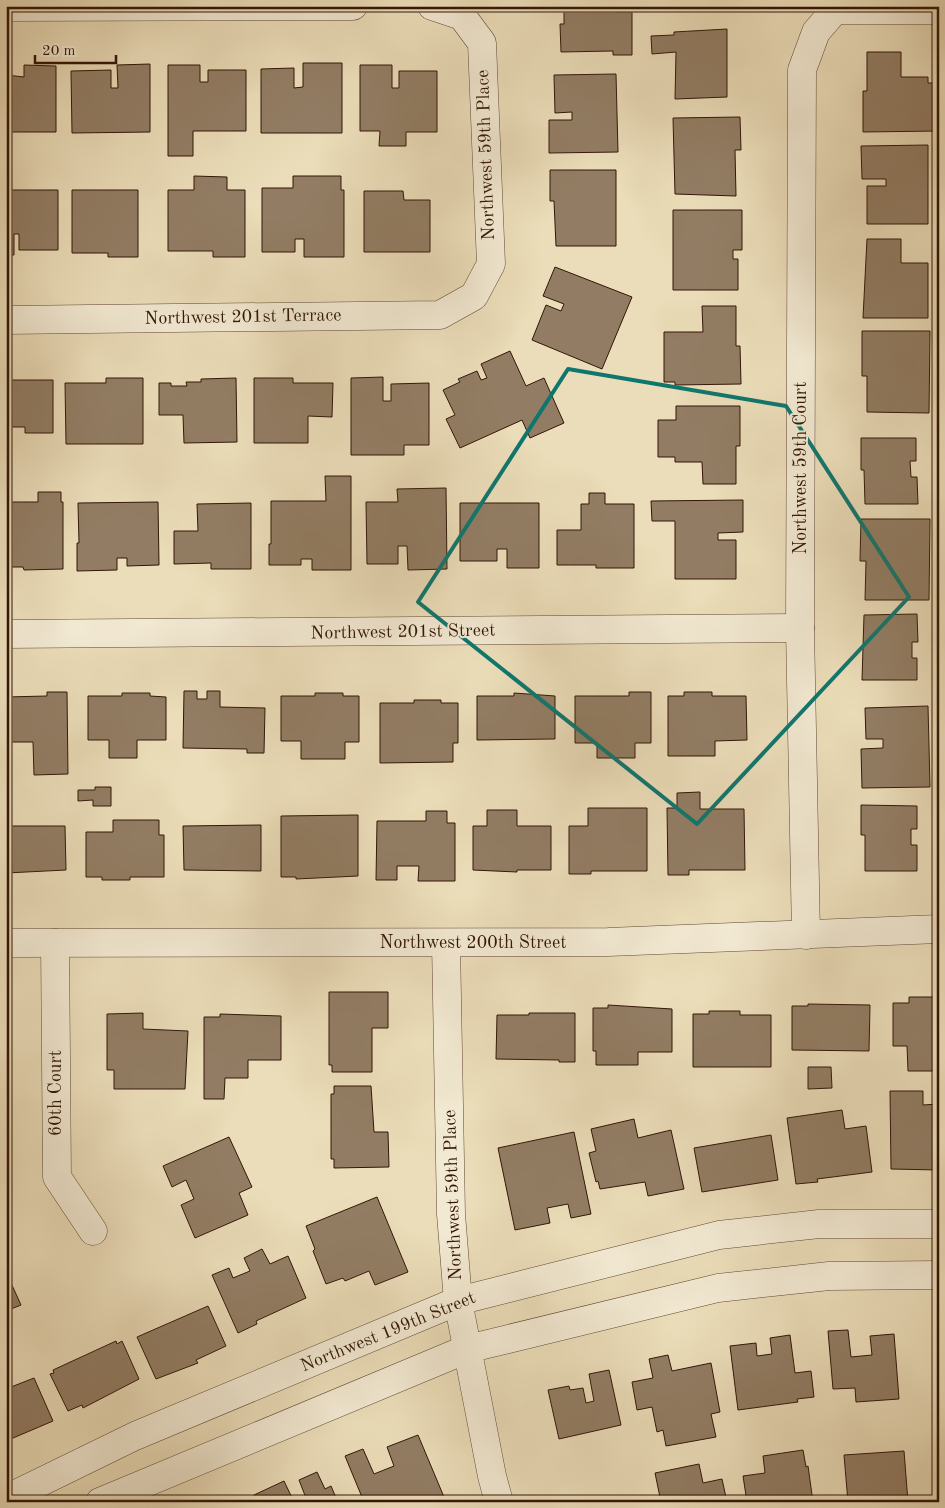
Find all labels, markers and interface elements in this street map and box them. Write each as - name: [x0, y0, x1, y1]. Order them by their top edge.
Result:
- scale bar: [35, 32, 116, 64]
- text: 20 m: [42, 44, 76, 59]
- street label: Northwest 59th Place: [474, 69, 498, 241]
- street label: Northwest 201st Terrace: [144, 306, 342, 328]
- street label: Northwest 59th Court: [792, 381, 810, 555]
- street label: Northwest 201st Street: [310, 621, 496, 643]
- street label: Northwest 200th Street: [380, 934, 566, 952]
- street label: 60th Court: [47, 1050, 65, 1136]
- street label: Northwest 59th Place: [441, 1109, 465, 1281]
- street label: Northwest 199th Street: [298, 1289, 478, 1375]

